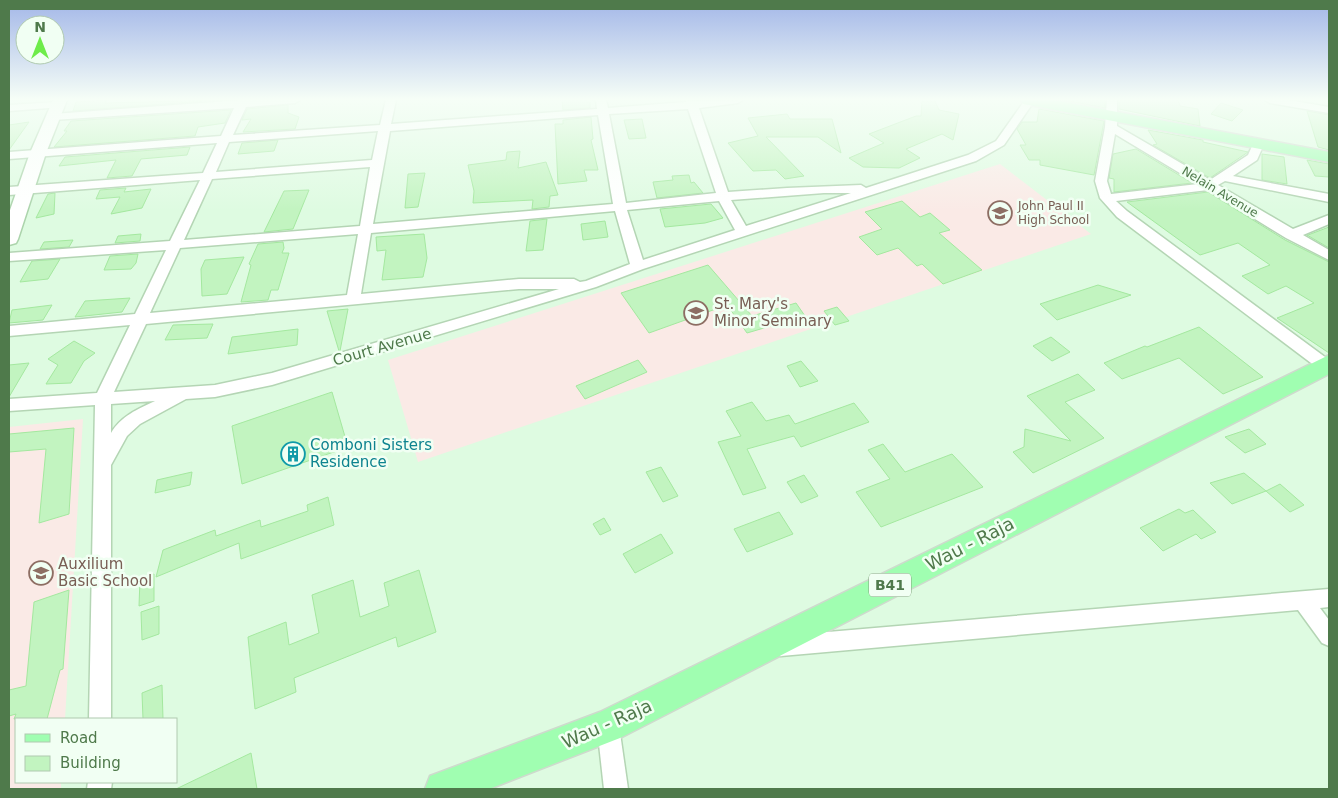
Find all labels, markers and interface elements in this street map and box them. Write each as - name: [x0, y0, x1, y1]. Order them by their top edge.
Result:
- north arrow: [15, 15, 65, 65]
- text: N: [34, 19, 46, 35]
- street label: Nelain Avenue: [1179, 164, 1261, 220]
- place label: John Paul II High School: [1017, 199, 1089, 227]
- school or university icon: John Paul II High School: [987, 200, 1013, 226]
- place label: St. Mary's Minor Seminary: [714, 295, 832, 330]
- school or university icon: St. Mary's Minor Seminary: [683, 300, 709, 326]
- street label: Court Avenue: [331, 324, 433, 370]
- place label: Comboni Sisters Residence: [310, 436, 432, 471]
- building icon: Comboni Sisters Residence: [280, 441, 306, 467]
- street label: Wau - Raja: [922, 512, 1017, 575]
- place label: Auxilium Basic School: [58, 555, 152, 590]
- school or university icon: Auxilium Basic School: [28, 560, 54, 586]
- road number: B41: [869, 574, 911, 596]
- street label: Wau - Raja: [559, 694, 655, 753]
- legend: [15, 718, 178, 783]
- text: Road: [60, 729, 98, 747]
- text: Building: [60, 754, 121, 772]

